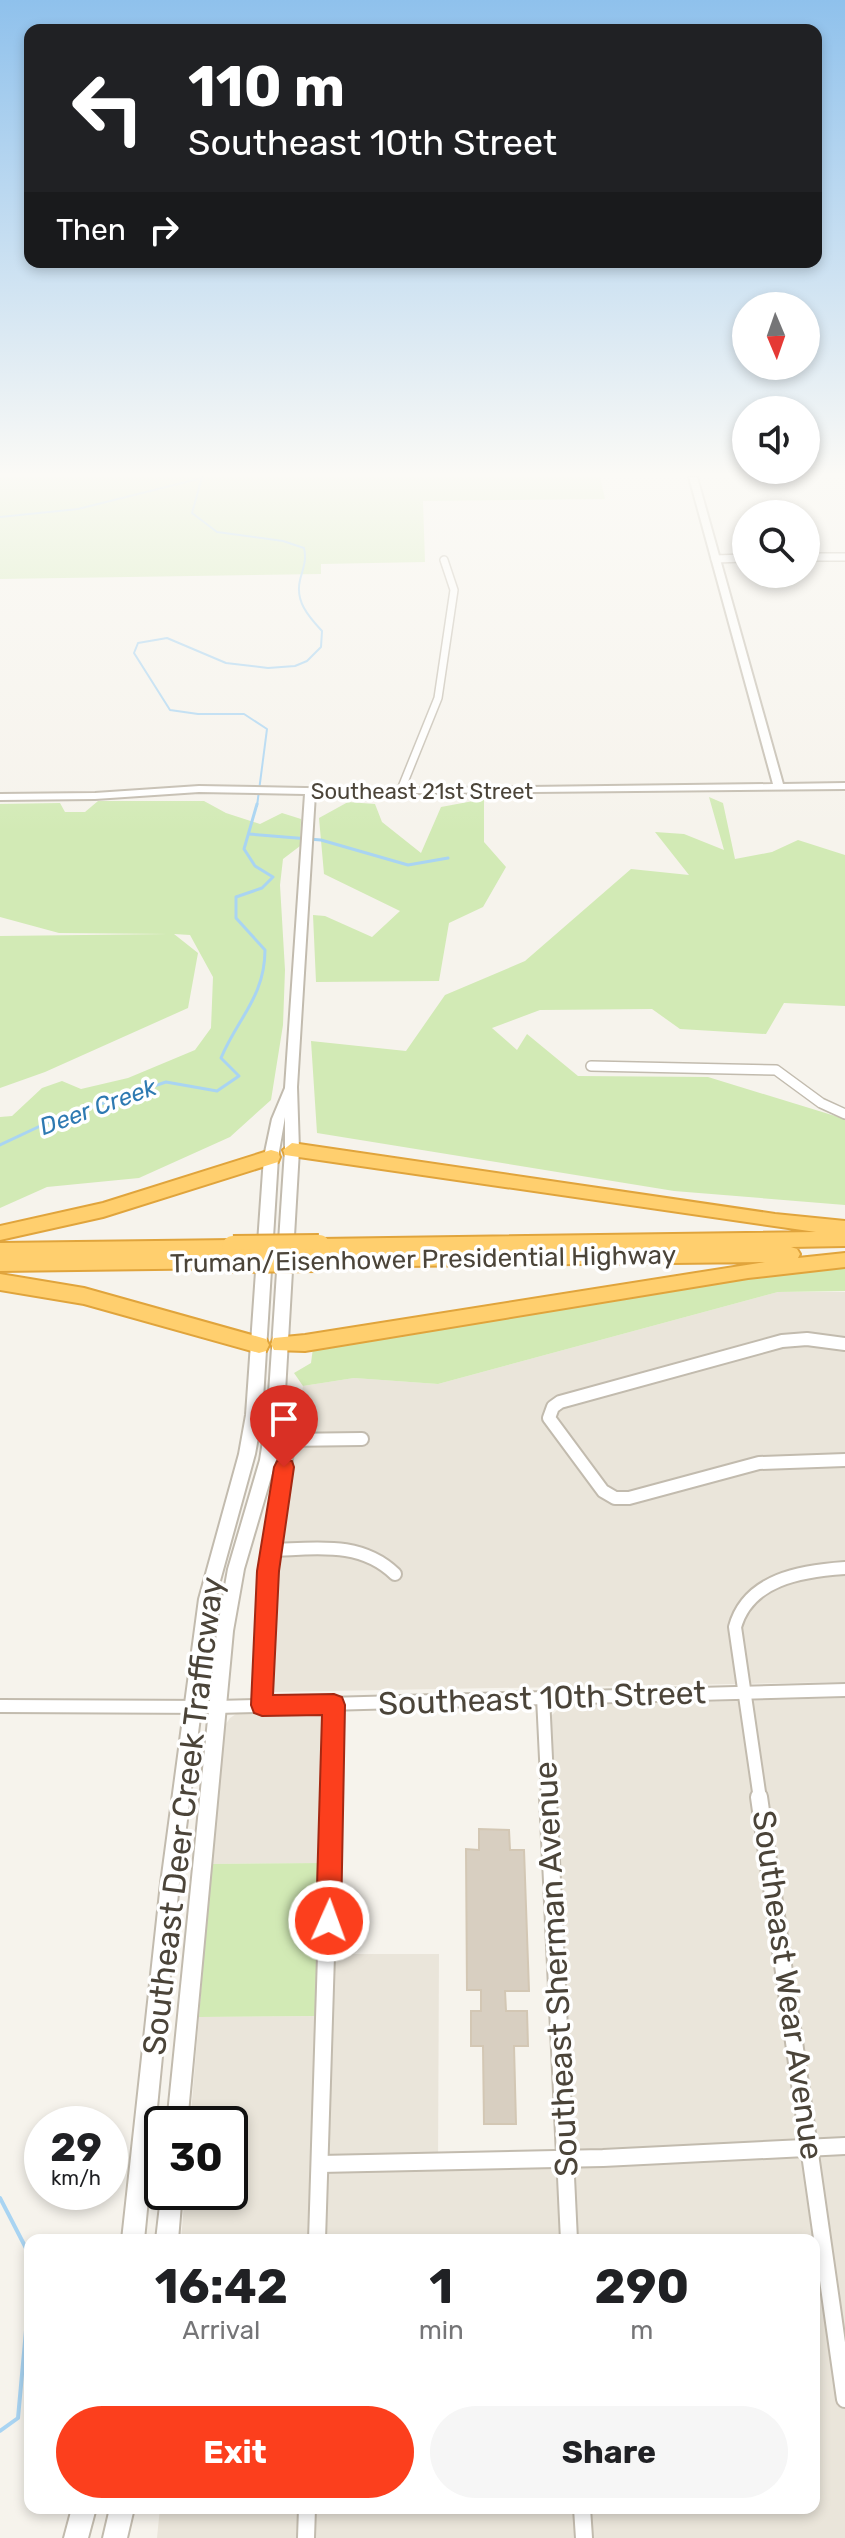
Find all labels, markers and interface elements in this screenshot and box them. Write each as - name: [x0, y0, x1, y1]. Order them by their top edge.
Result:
- text: 110 m: [188, 54, 345, 120]
- icon: left: [56, 56, 160, 160]
- text: Southeast 10th Street: [188, 121, 557, 164]
- icon: right: [142, 208, 186, 252]
- text: Then: [56, 212, 126, 248]
- north arrow: [732, 292, 820, 380]
- map controls: [732, 292, 820, 588]
- button: sound: [732, 396, 820, 484]
- button: search: [732, 500, 820, 588]
- street label: Southeast 21st Street: [311, 778, 534, 805]
- water label: Deer Creek: [36, 1073, 161, 1141]
- street label: Truman/Eisenhower Presidential Highway: [170, 1240, 676, 1279]
- pin: [250, 1385, 318, 1467]
- icon: arrive: [262, 1397, 306, 1441]
- street label: Southeast Deer Creek Trafficway: [135, 1575, 231, 2057]
- street label: Southeast 10th Street: [377, 1673, 707, 1723]
- street label: Southeast Sherman Avenue: [526, 1760, 586, 2178]
- street label: Southeast Wear Avenue: [745, 1808, 831, 2162]
- position arrow: [287, 1879, 371, 1963]
- speed limit sign: 30: [144, 2106, 248, 2210]
- text: 29: [50, 2124, 102, 2171]
- text: km/h: [51, 2166, 101, 2190]
- text: 16:42: [155, 2258, 288, 2315]
- text: 1: [429, 2258, 453, 2315]
- text: 290: [595, 2258, 689, 2315]
- text: Arrival: [182, 2315, 260, 2346]
- text: min: [419, 2315, 464, 2346]
- text: m: [630, 2315, 653, 2346]
- button: Exit: [56, 2406, 414, 2498]
- button: Share: [430, 2406, 788, 2498]

